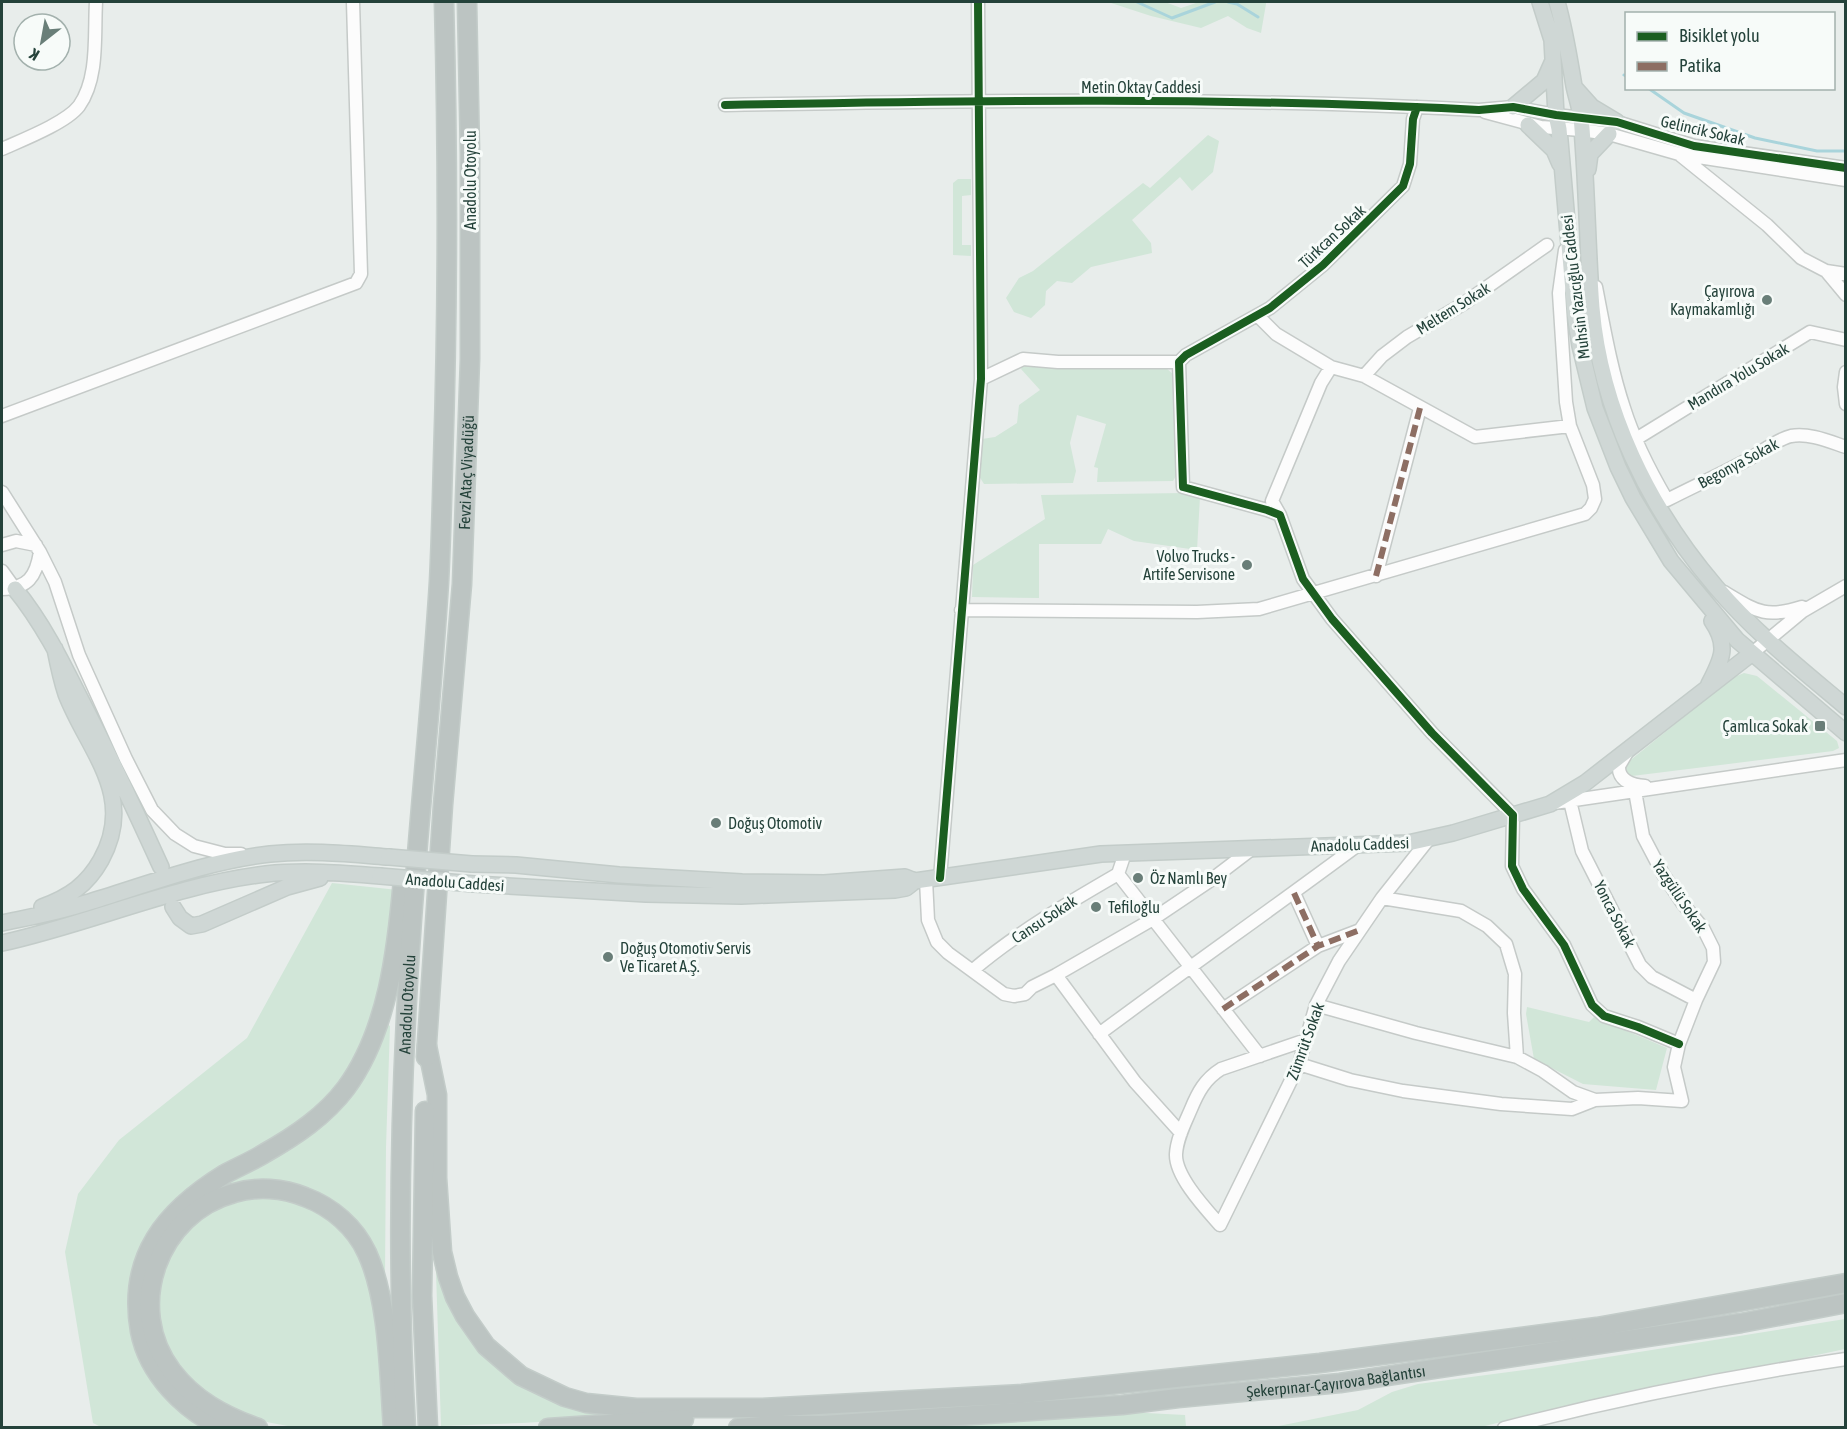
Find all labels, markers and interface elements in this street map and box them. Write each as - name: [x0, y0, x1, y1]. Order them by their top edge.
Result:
- north arrow: [12, 12, 72, 72]
- legend: [1625, 12, 1835, 90]
- text: Bisiklet yolu: [1679, 25, 1760, 46]
- text: K: [26, 45, 42, 65]
- text: Patika: [1679, 55, 1721, 76]
- street label: Metin Oktay Caddesi: [1081, 78, 1201, 97]
- street label: Gelincik Sokak: [1659, 112, 1747, 148]
- street label: Anadolu Otoyolu: [461, 130, 480, 230]
- street label: Türkcan Sokak: [1295, 201, 1369, 271]
- street label: Muhsin Yazıcığlu Caddesi: [1557, 214, 1594, 360]
- street label: Meltem Sokak: [1413, 278, 1493, 338]
- place label: Çayırova Kaymakamlığı: [1670, 282, 1755, 319]
- marker: Çayırova Kaymakamlığı: [1760, 293, 1774, 307]
- street label: Mandıra Yolu Sokak: [1684, 339, 1792, 413]
- street label: Fevzi Ataç Viyadüğü: [455, 415, 478, 530]
- street label: Begonya Sokak: [1695, 434, 1782, 493]
- place label: Volvo Trucks - Artife Servisone: [1143, 547, 1235, 583]
- marker: Volvo Trucks - Artife Servisone: [1240, 558, 1254, 572]
- place label: Çamlıca Sokak: [1723, 717, 1808, 736]
- marker: Çamlıca Sokak: [1813, 719, 1827, 733]
- place label: Doğuş Otomotiv: [728, 814, 823, 833]
- marker: Doğuş Otomotiv: [709, 816, 723, 830]
- street label: Anadolu Caddesi: [1310, 833, 1410, 855]
- street label: Yazgülü Sokak: [1648, 856, 1711, 936]
- place label: Öz Namlı Bey: [1150, 869, 1227, 888]
- street label: Anadolu Caddesi: [405, 870, 505, 894]
- marker: Öz Namlı Bey: [1131, 871, 1145, 885]
- street label: Yonca Sokak: [1590, 877, 1640, 951]
- street label: Cansu Sokak: [1008, 891, 1080, 947]
- place label: Tefiloğlu: [1108, 898, 1160, 917]
- marker: Tefiloğlu: [1089, 900, 1103, 914]
- place label: Doğuş Otomotiv Servis Ve Ticaret A.Ş.: [620, 939, 751, 976]
- marker: Doğuş Otomotiv Servis Ve Ticaret A.Ş.: [601, 950, 615, 964]
- street label: Anadolu Otoyolu: [395, 954, 419, 1054]
- street label: Zümrüt Sokak: [1283, 1000, 1327, 1082]
- street label: Şekerpınar-Çayırova Bağlantısı: [1246, 1361, 1427, 1402]

